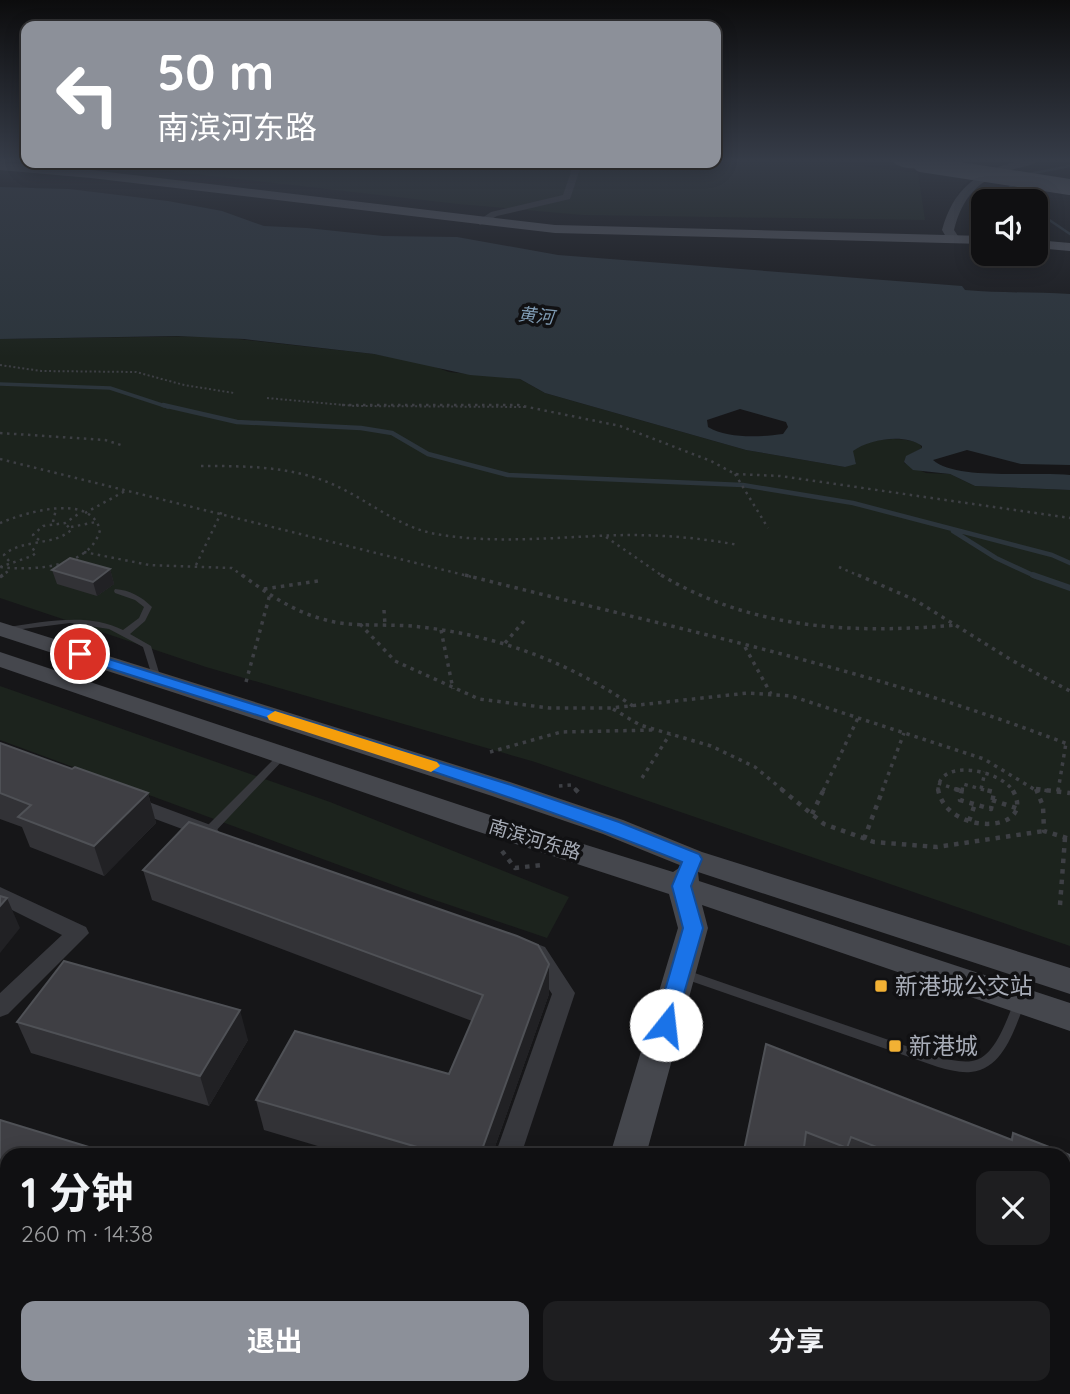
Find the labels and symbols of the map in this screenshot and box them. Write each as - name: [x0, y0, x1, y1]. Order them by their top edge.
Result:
- water label: 黄河: [517, 302, 558, 329]
- pin: [50, 624, 110, 684]
- street label: 南滨河东路: [486, 814, 584, 864]
- place label: 新港城公交站: [895, 971, 1033, 1000]
- marker: 新港城公交站: [873, 978, 889, 994]
- position arrow: [629, 988, 703, 1062]
- place label: 新港城: [909, 1031, 978, 1060]
- marker: 新港城: [887, 1038, 903, 1054]

